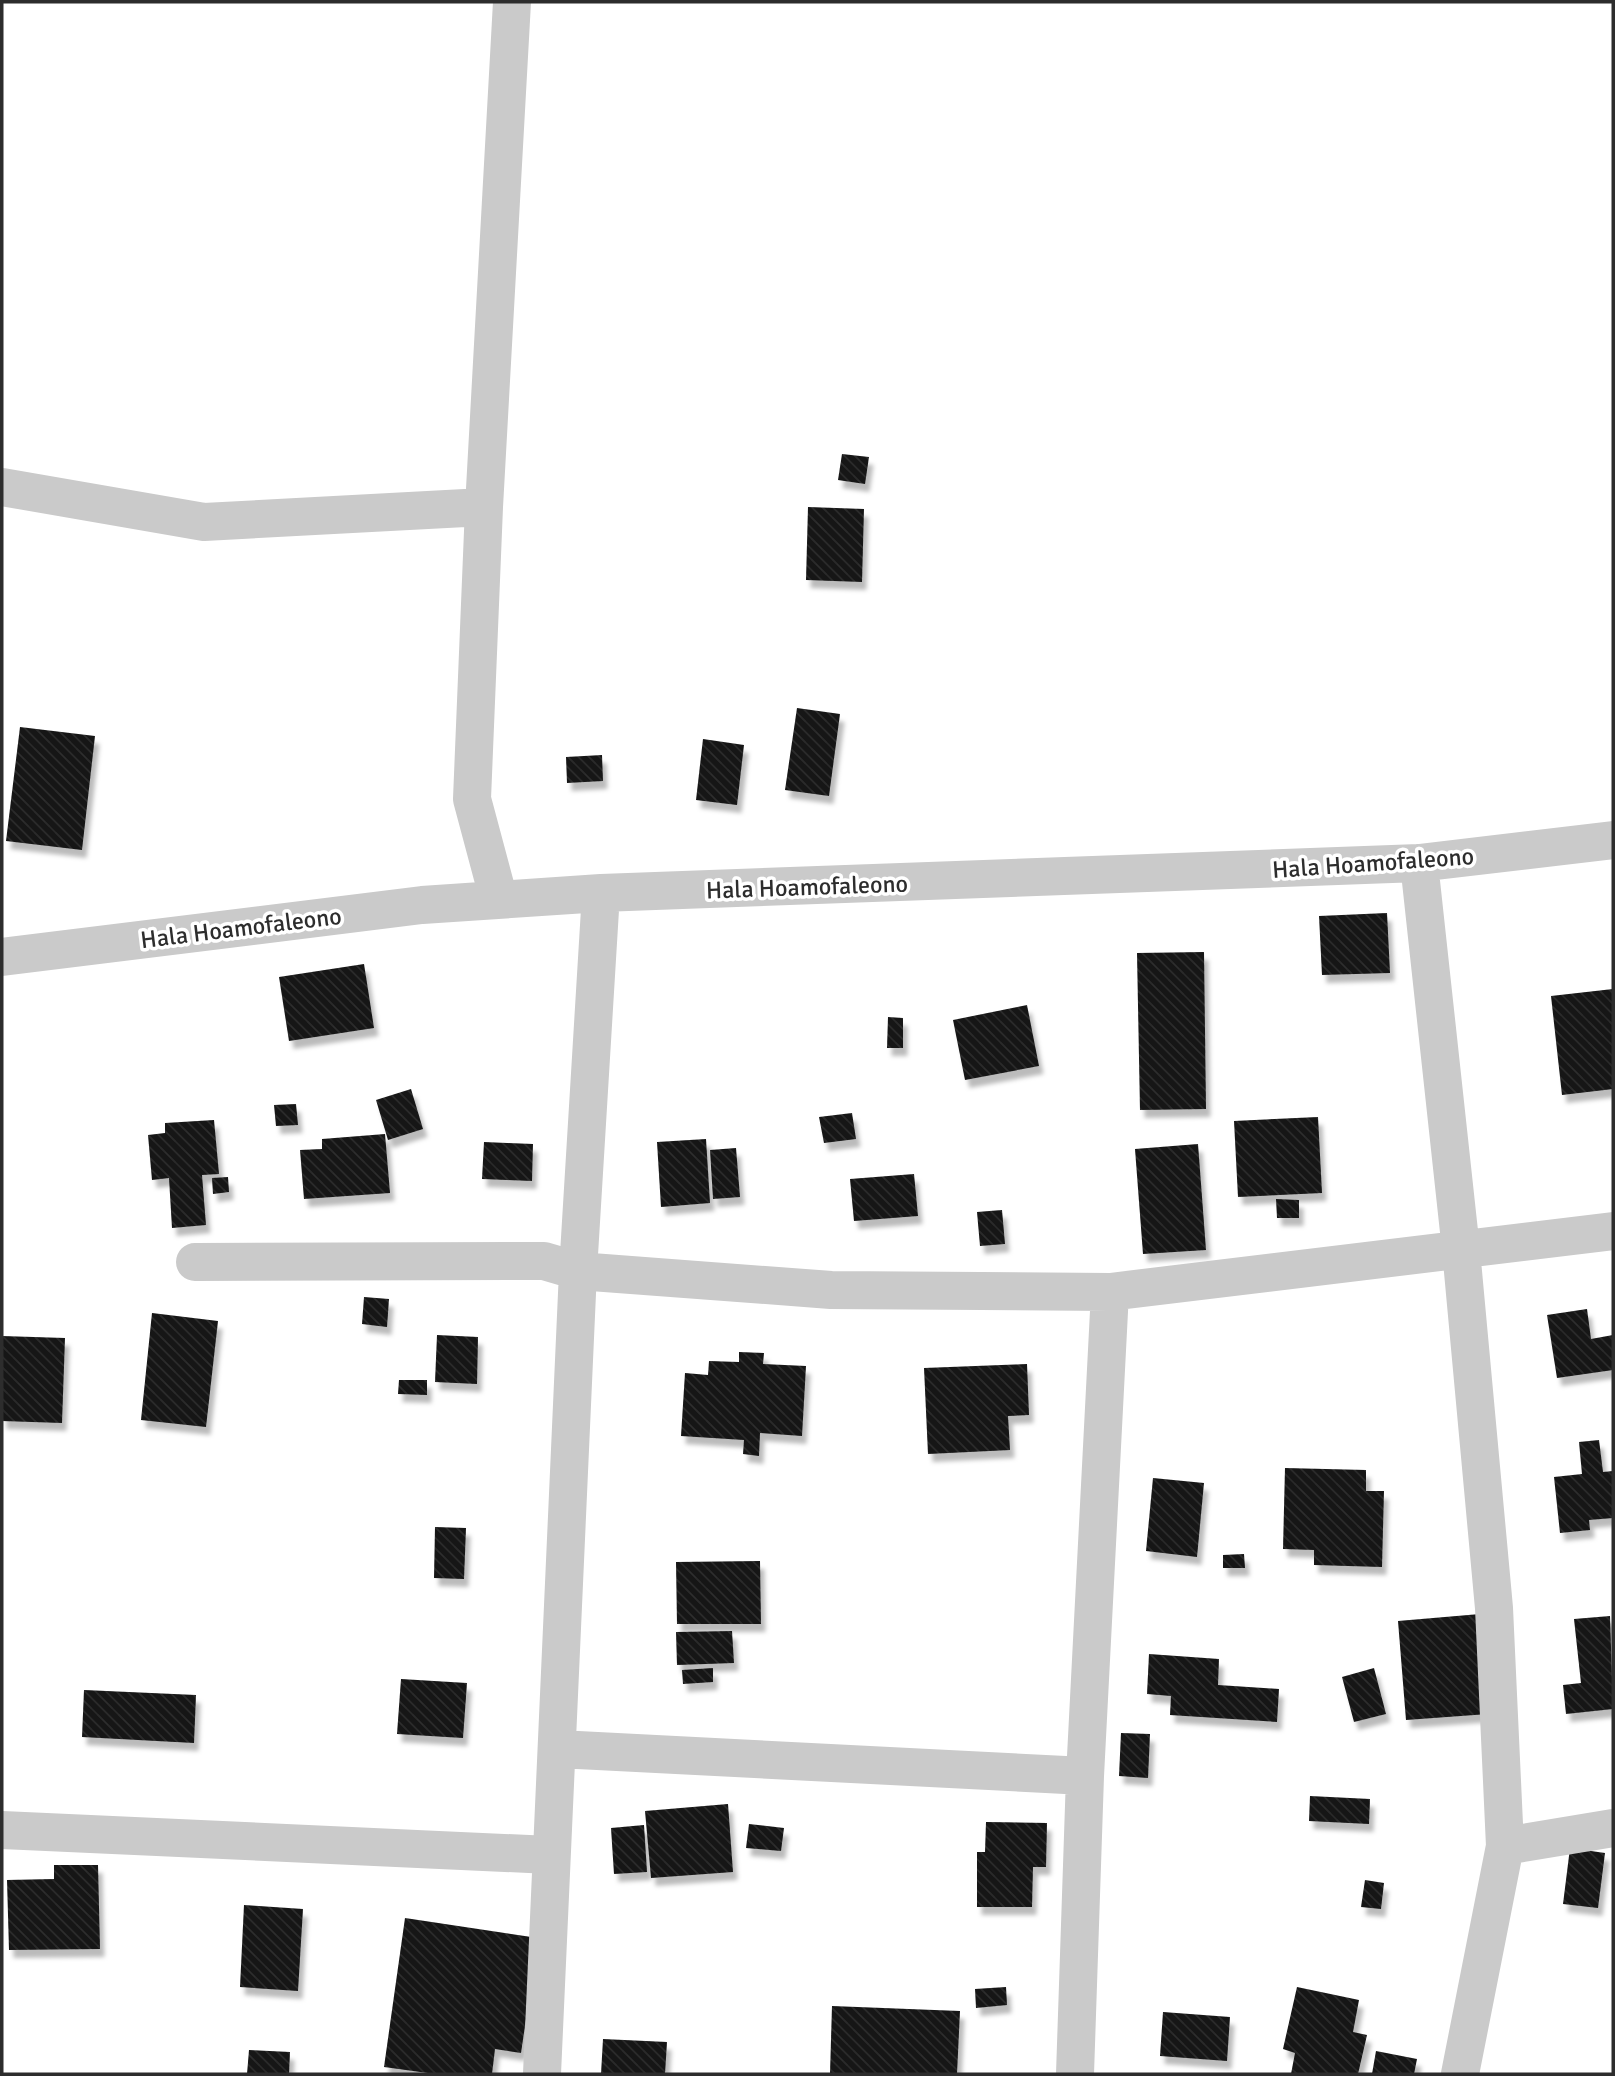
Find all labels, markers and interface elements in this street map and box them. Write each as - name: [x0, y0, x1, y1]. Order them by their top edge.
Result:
- street label: Hala Hoamofaleono: [1271, 841, 1475, 885]
- street label: Hala Hoamofaleono: [705, 868, 909, 906]
- street label: Hala Hoamofaleono: [139, 901, 343, 955]

